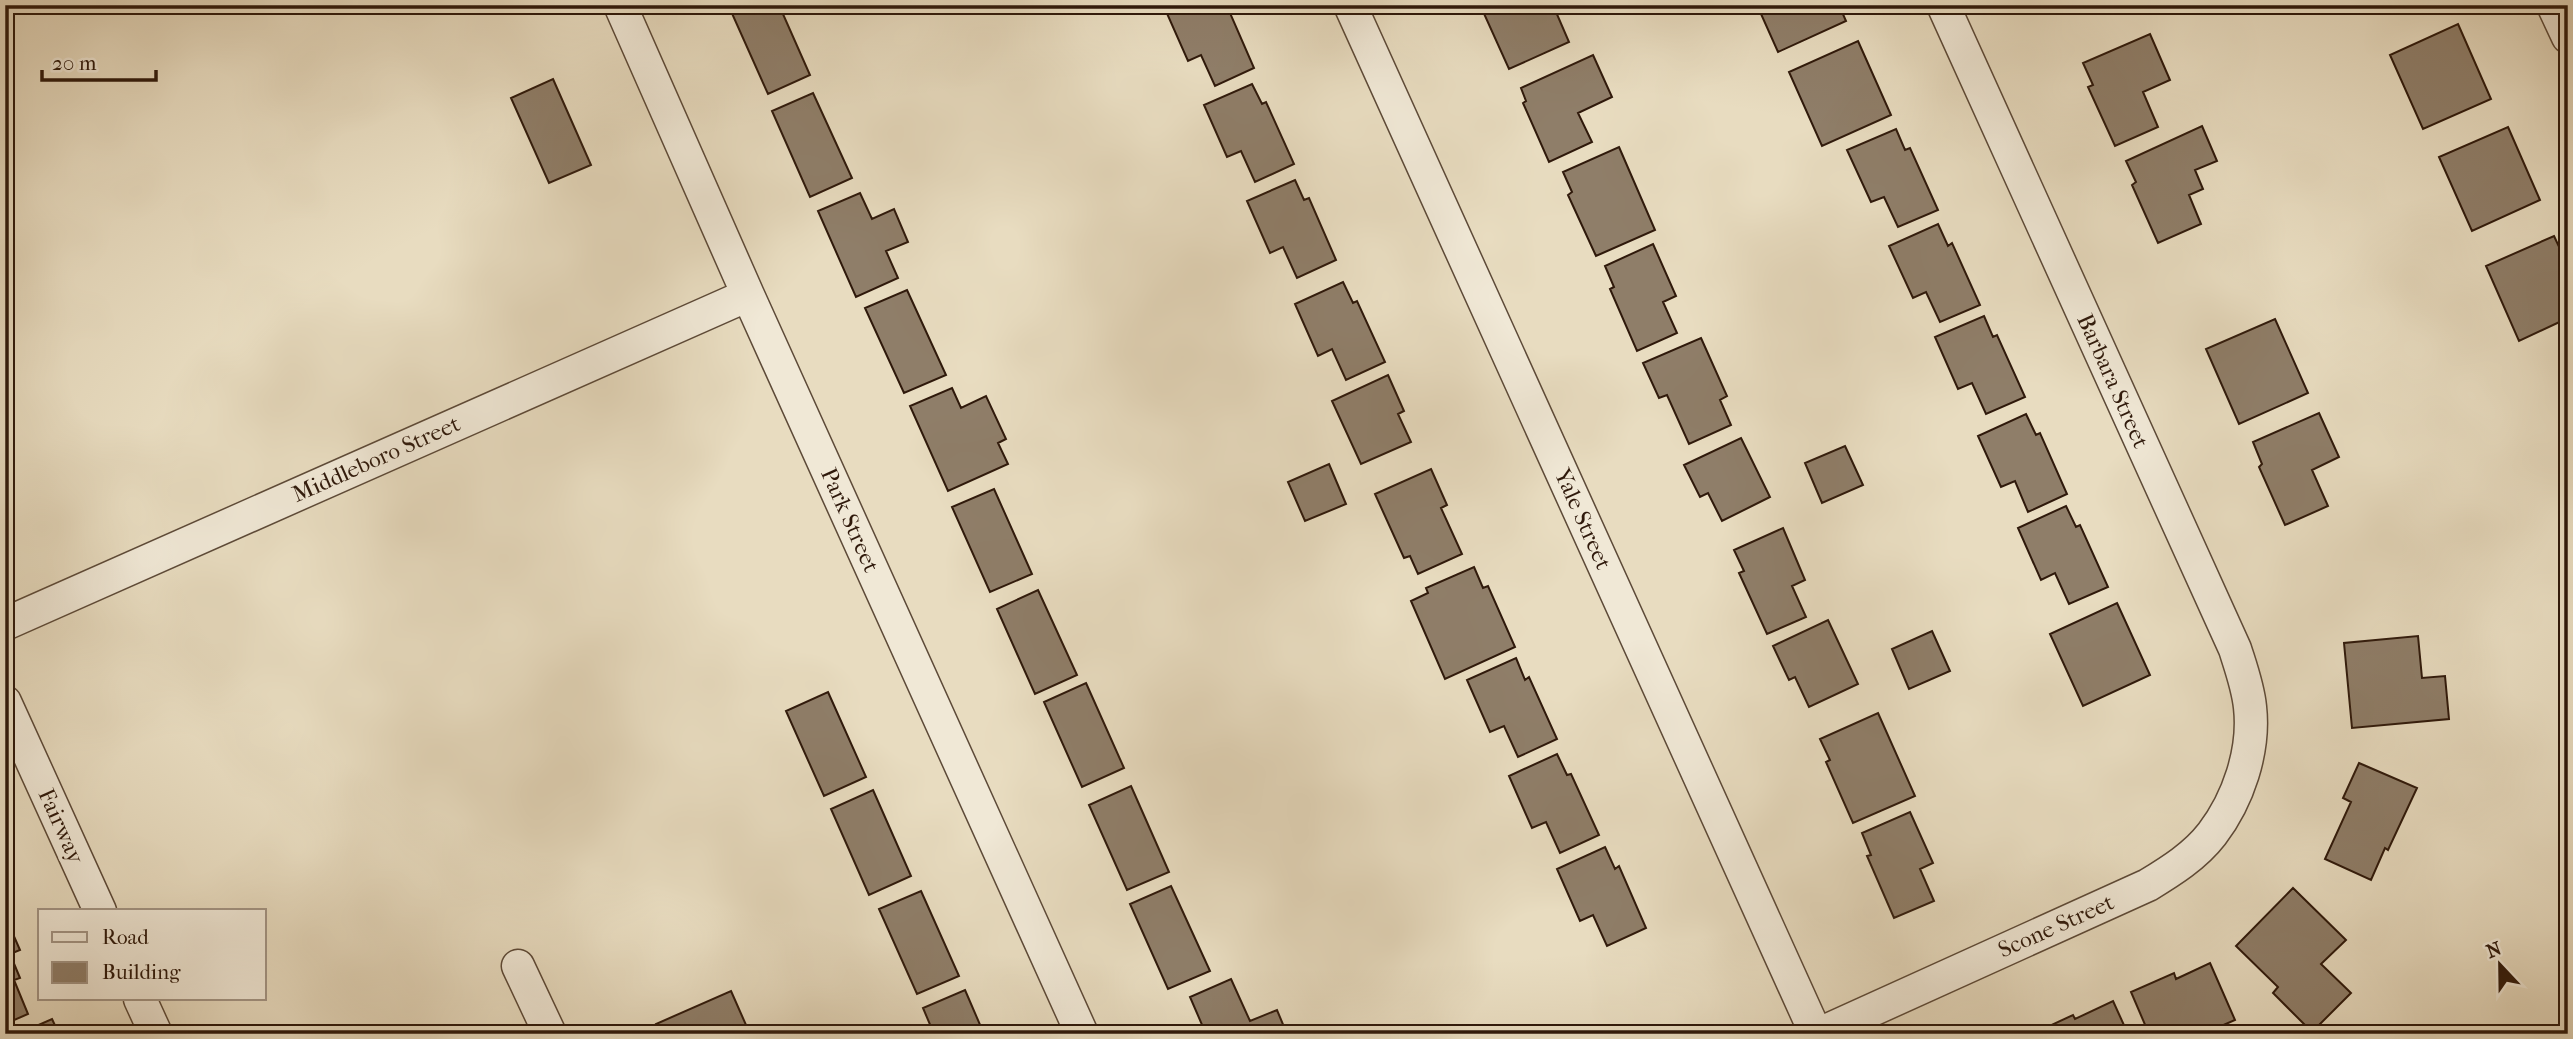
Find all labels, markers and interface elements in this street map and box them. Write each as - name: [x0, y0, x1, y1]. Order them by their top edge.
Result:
- scale bar: [42, 38, 156, 82]
- text: 20 m: [52, 51, 97, 75]
- street label: Barbara Street: [2071, 310, 2155, 452]
- street label: Middleboro Street: [288, 410, 464, 508]
- street label: Yale Street: [1548, 463, 1617, 574]
- street label: Park Street: [815, 464, 885, 576]
- street label: Fairway: [33, 784, 90, 868]
- street label: Scone Street: [1994, 888, 2118, 964]
- legend: [38, 909, 266, 1000]
- text: Road: [102, 925, 149, 949]
- north arrow: [2464, 930, 2534, 1000]
- text: N: [2483, 937, 2505, 963]
- text: Building: [102, 960, 181, 984]

